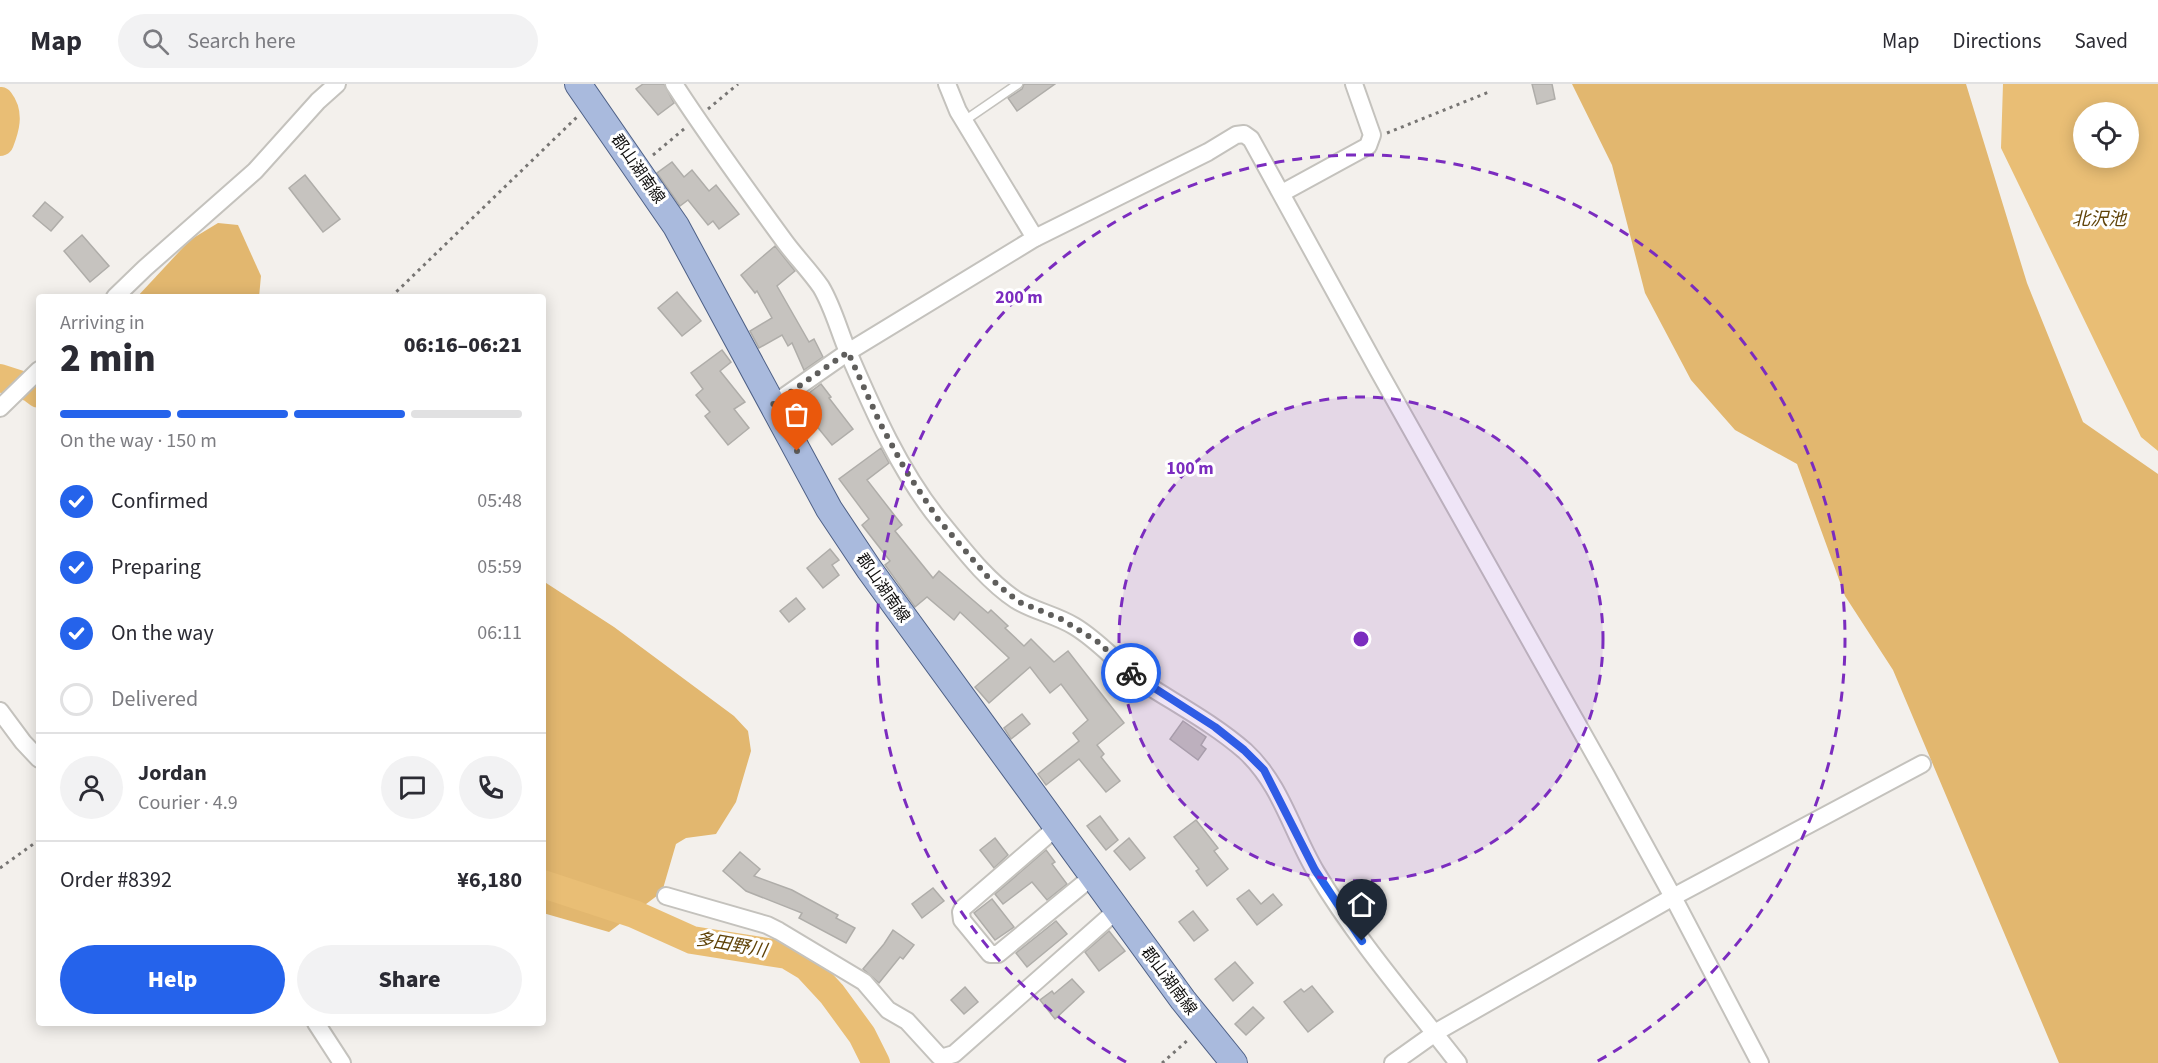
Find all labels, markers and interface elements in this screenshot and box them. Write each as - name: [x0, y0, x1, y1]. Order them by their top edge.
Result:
- search box: [118, 14, 538, 68]
- text: Map: [30, 21, 82, 61]
- icon: search: [139, 25, 172, 58]
- text: Search here: [187, 25, 296, 57]
- text: Map: [1882, 26, 1920, 56]
- text: Directions: [1953, 26, 2041, 56]
- text: Saved: [2074, 26, 2128, 56]
- map controls: [2073, 102, 2139, 168]
- button: locate: [2073, 102, 2139, 168]
- street label: 郡山湖南線: [606, 130, 670, 208]
- water label: 北沢池: [2072, 207, 2128, 232]
- text: 200 m: [995, 285, 1043, 310]
- text: Arriving in: [60, 309, 145, 337]
- text: 06:16–06:21: [404, 329, 522, 361]
- text: 2 min: [60, 331, 156, 387]
- pin: [771, 389, 822, 451]
- icon: bag: [780, 398, 813, 431]
- text: On the way · 150 m: [60, 427, 217, 455]
- text: 100 m: [1166, 456, 1214, 481]
- icon: check: [60, 485, 93, 518]
- text: Confirmed: [111, 485, 208, 517]
- text: 05:48: [477, 487, 522, 515]
- street label: 郡山湖南線: [851, 549, 915, 627]
- icon: check: [60, 551, 93, 584]
- text: Preparing: [111, 551, 201, 583]
- text: 05:59: [477, 553, 522, 581]
- icon: check: [60, 617, 93, 650]
- text: On the way: [111, 617, 214, 649]
- text: 06:11: [477, 619, 522, 647]
- centre of rings: [1351, 629, 1371, 649]
- courier: [1101, 643, 1161, 703]
- icon: bike: [1115, 657, 1148, 690]
- text: Delivered: [111, 683, 198, 715]
- button: person: [60, 756, 123, 819]
- button: chat: [381, 756, 444, 819]
- button: phone: [459, 756, 522, 819]
- text: Jordan: [138, 757, 207, 789]
- text: Courier · 4.9: [138, 789, 238, 817]
- text: Order #8392: [60, 864, 172, 896]
- text: ¥6,180: [457, 864, 522, 896]
- pin: [1336, 879, 1387, 941]
- icon: home: [1345, 888, 1378, 921]
- water label: 多田野川: [693, 926, 771, 964]
- street label: 郡山湖南線: [1136, 942, 1202, 1020]
- button: Help: [60, 945, 285, 1014]
- button: Share: [297, 945, 522, 1014]

